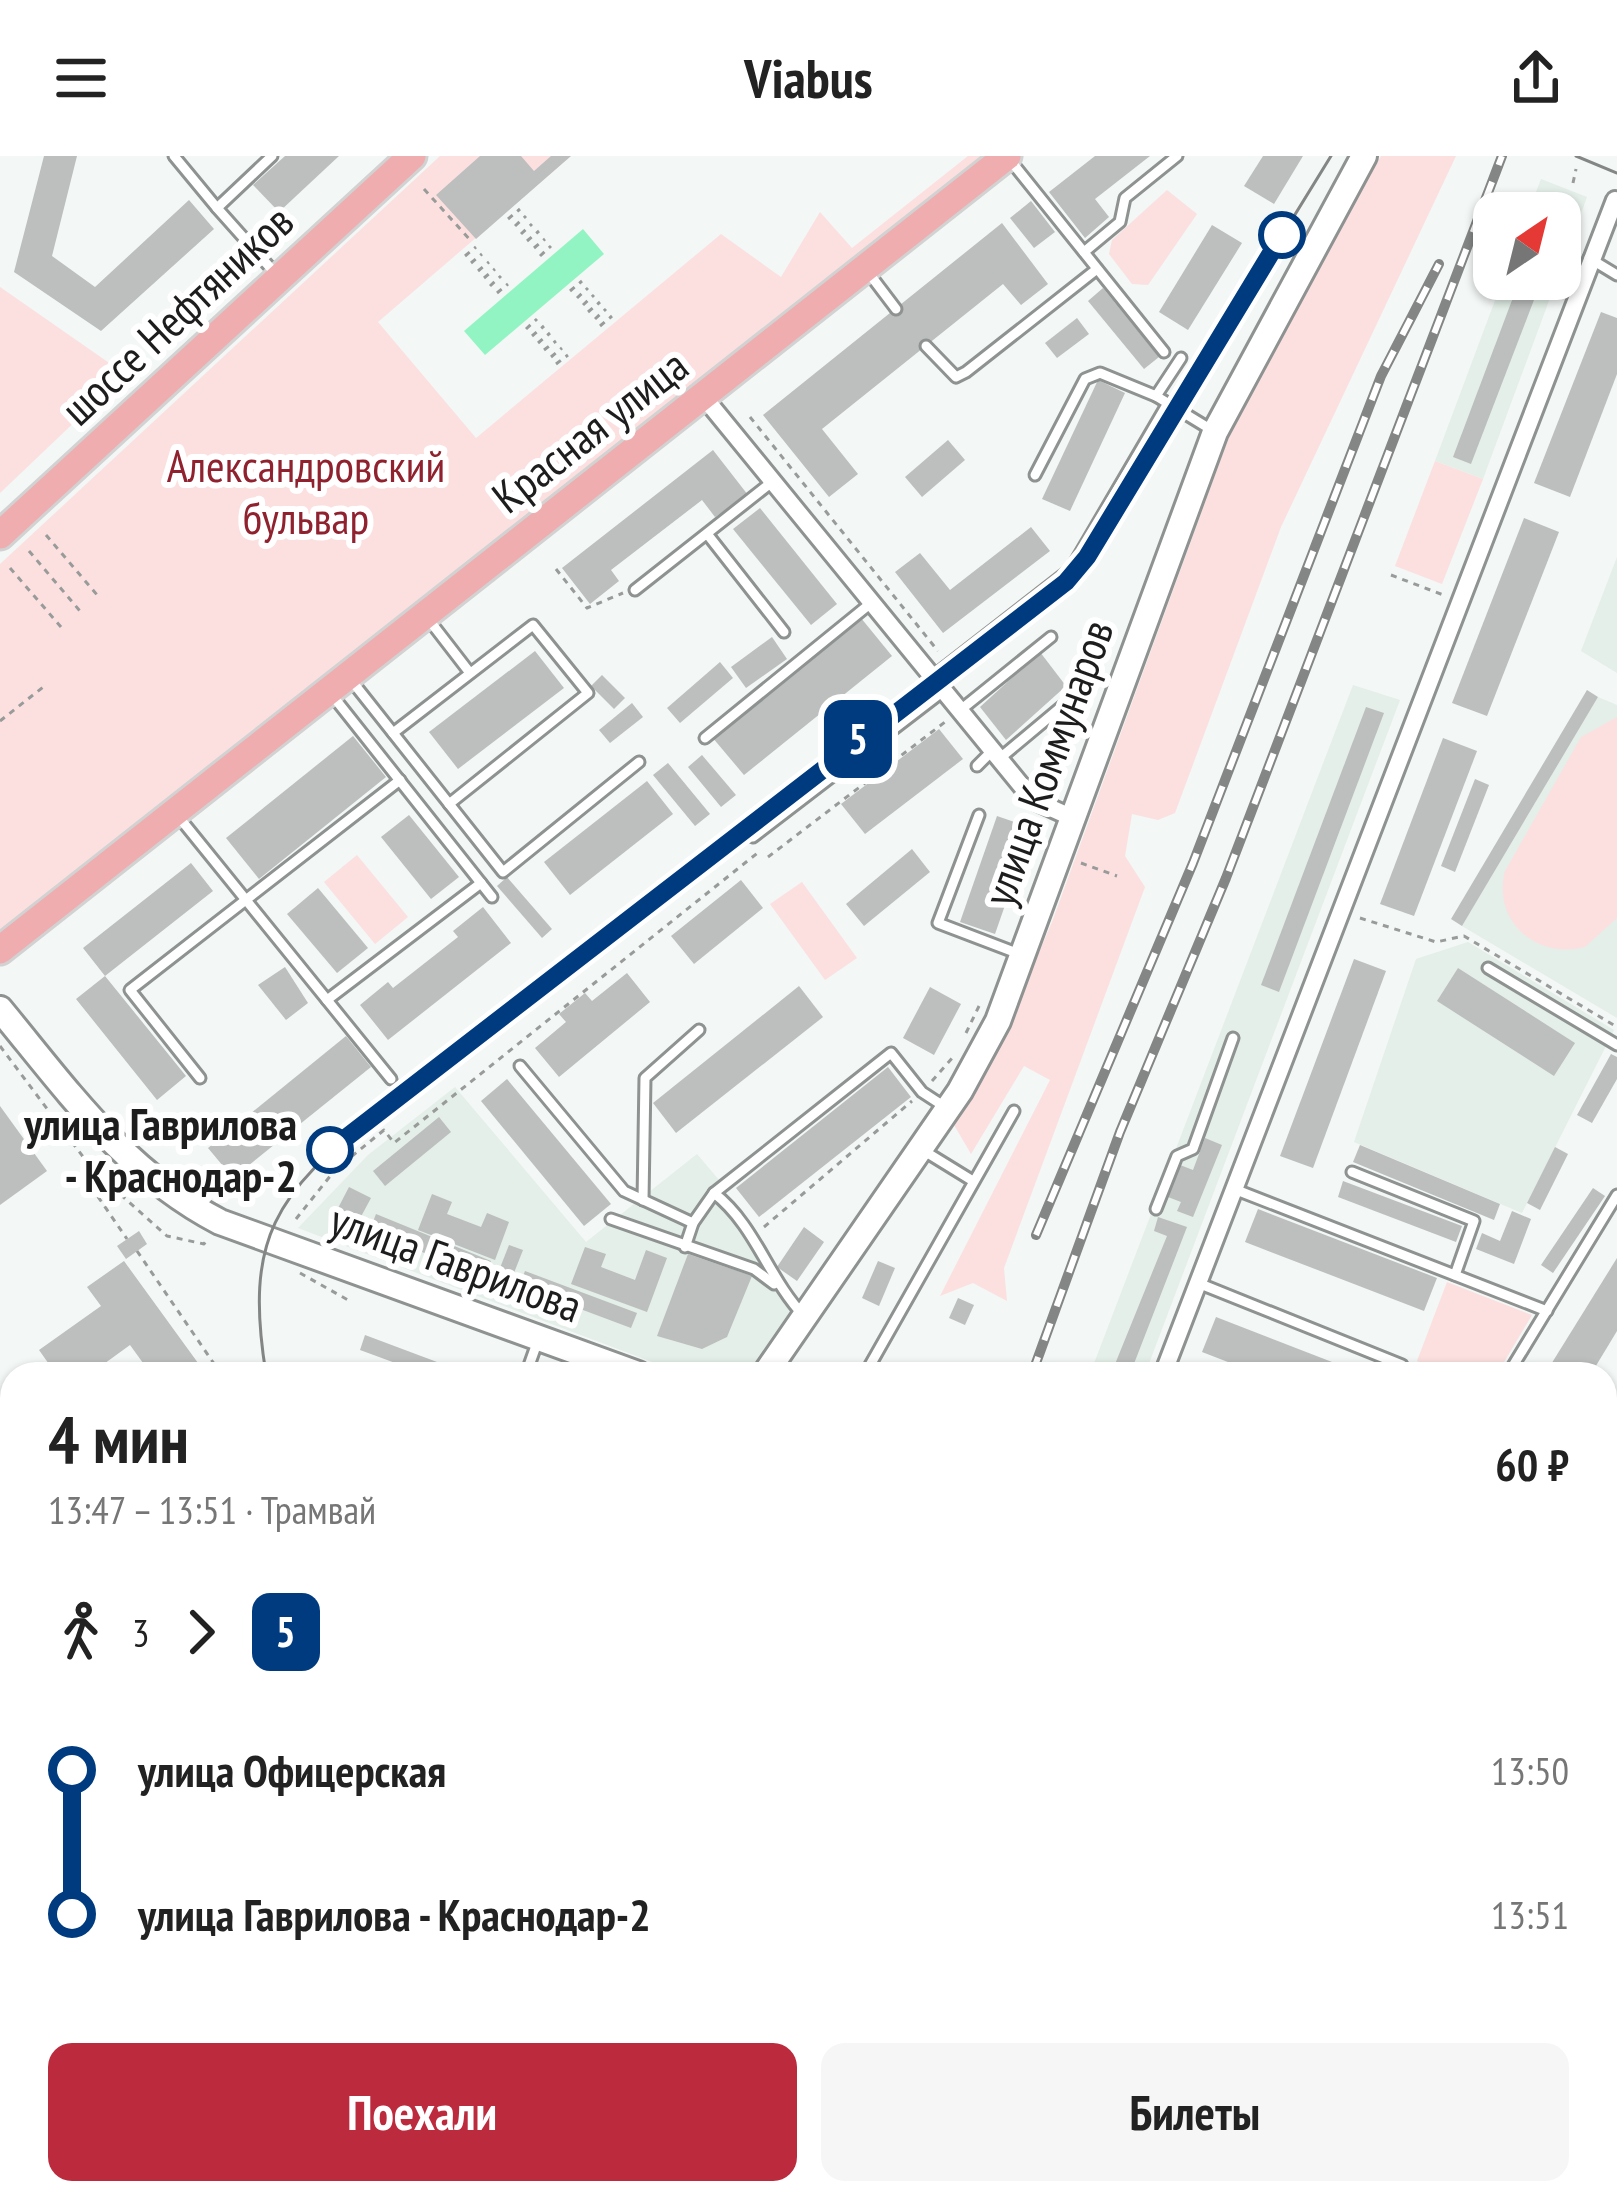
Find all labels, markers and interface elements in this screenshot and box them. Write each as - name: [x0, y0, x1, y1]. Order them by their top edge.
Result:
- text: Viabus: [744, 43, 873, 113]
- icon: menu: [48, 45, 114, 111]
- icon: share: [1503, 45, 1569, 111]
- street label: шоссе Нефтяников: [48, 192, 305, 437]
- north arrow: [1473, 192, 1581, 300]
- map controls: [1473, 192, 1581, 300]
- unlabelled marker: [1260, 213, 1304, 257]
- street label: Красная улица: [480, 336, 699, 525]
- park label: Александровский бульвар: [167, 436, 445, 546]
- street label: улица Коммунаров: [969, 612, 1126, 913]
- line badge: 5: [819, 700, 897, 778]
- text: 5: [848, 711, 868, 766]
- place label: улица Гаврилова - Краснодар-2: [23, 1094, 297, 1204]
- marker: улица Гаврилова - Краснодар-2: [308, 1128, 352, 1172]
- street label: улица Гаврилова: [323, 1190, 590, 1334]
- text: 4 мин: [48, 1396, 189, 1481]
- text: 60 ₽: [1495, 1435, 1569, 1493]
- text: 13:47 – 13:51 · Трамвай: [48, 1484, 376, 1535]
- icon: walk: [48, 1599, 114, 1665]
- icon: forward: [168, 1599, 234, 1665]
- text: 5: [276, 1604, 296, 1659]
- text: 3: [132, 1607, 150, 1658]
- text: улица Офицерская: [138, 1741, 446, 1799]
- text: 13:50: [1491, 1745, 1569, 1796]
- text: улица Гаврилова - Краснодар-2: [138, 1885, 651, 1943]
- text: 13:51: [1491, 1889, 1569, 1940]
- button: Поехали: [48, 2043, 797, 2181]
- button: Билеты: [821, 2043, 1569, 2181]

